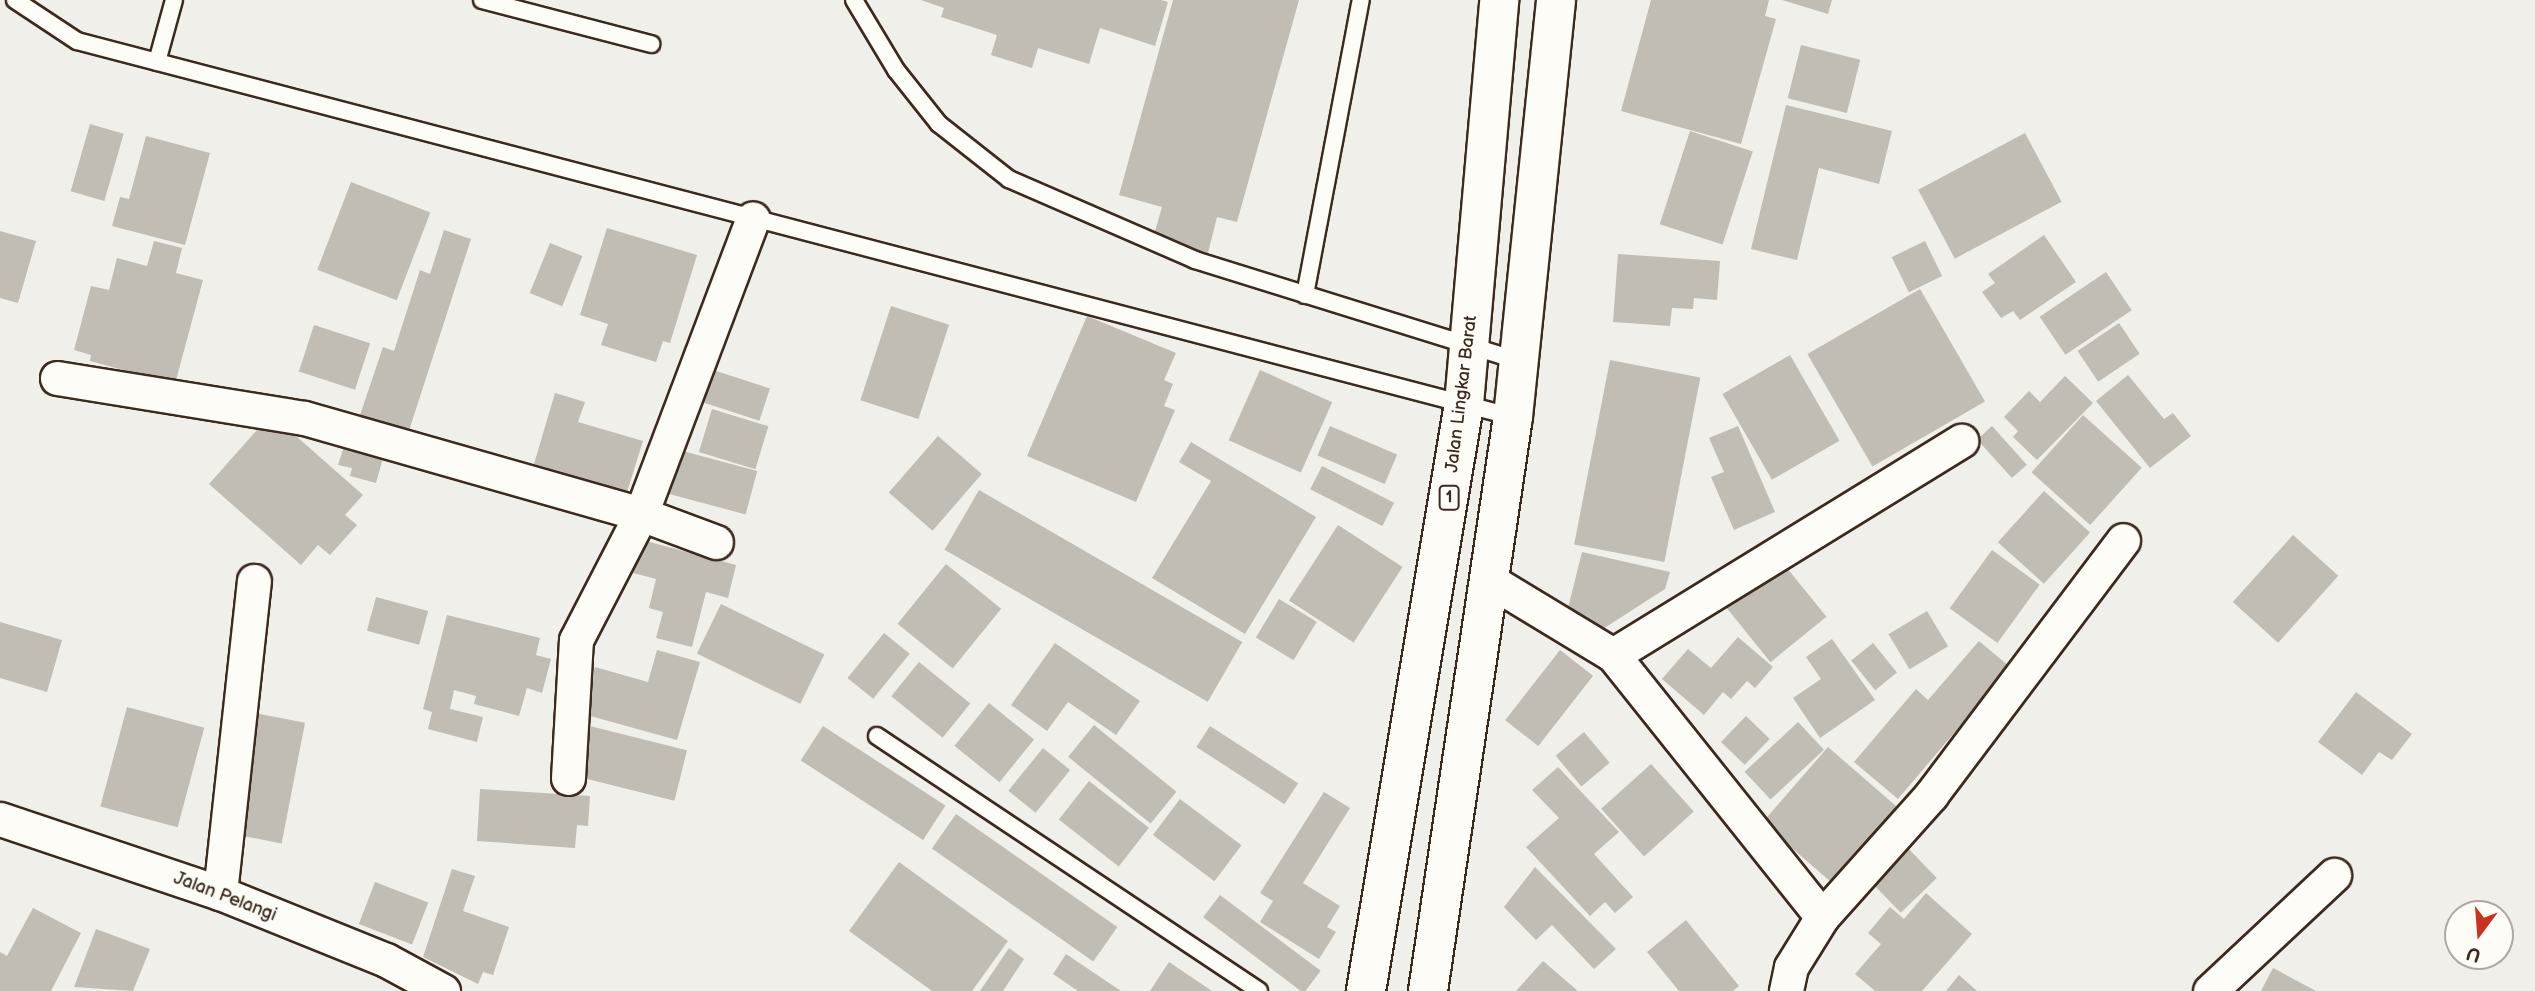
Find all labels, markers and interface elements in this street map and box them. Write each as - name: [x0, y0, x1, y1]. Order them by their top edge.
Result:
- street label: Jalan Lingkar Barat: [1442, 314, 1482, 474]
- road number: 1: [1438, 485, 1460, 510]
- street label: Jalan Pelangi: [171, 867, 279, 927]
- north arrow: [2444, 900, 2514, 970]
- text: U: [2464, 941, 2483, 967]

